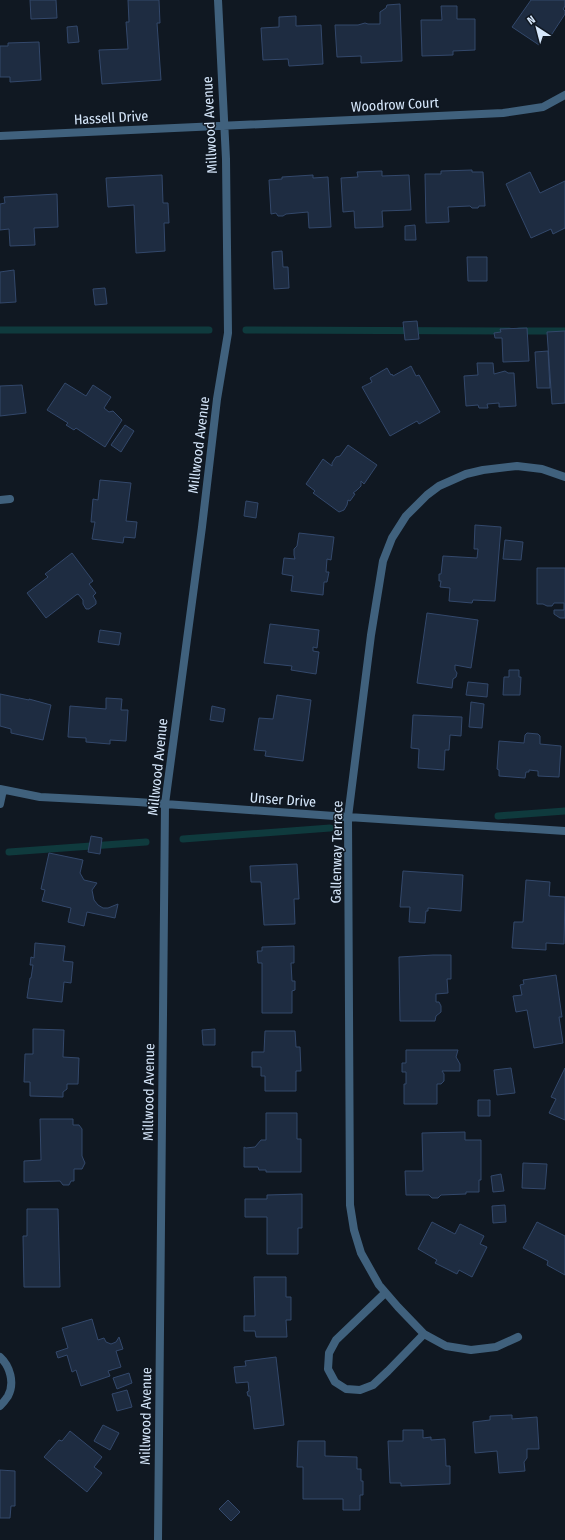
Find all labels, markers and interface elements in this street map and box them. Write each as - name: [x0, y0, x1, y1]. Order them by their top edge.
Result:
- north arrow: [517, 8, 557, 48]
- text: N: [525, 13, 538, 28]
- street label: Millwood Avenue: [199, 76, 221, 174]
- street label: Woodrow Court: [351, 94, 440, 116]
- street label: Hassell Drive: [73, 108, 149, 128]
- street label: Millwood Avenue: [185, 395, 213, 494]
- street label: Millwood Avenue: [144, 717, 172, 816]
- street label: Unser Drive: [249, 789, 317, 811]
- street label: Gallenway Terrace: [328, 800, 346, 904]
- street label: Millwood Avenue: [140, 1043, 158, 1141]
- street label: Millwood Avenue: [137, 1367, 155, 1465]

